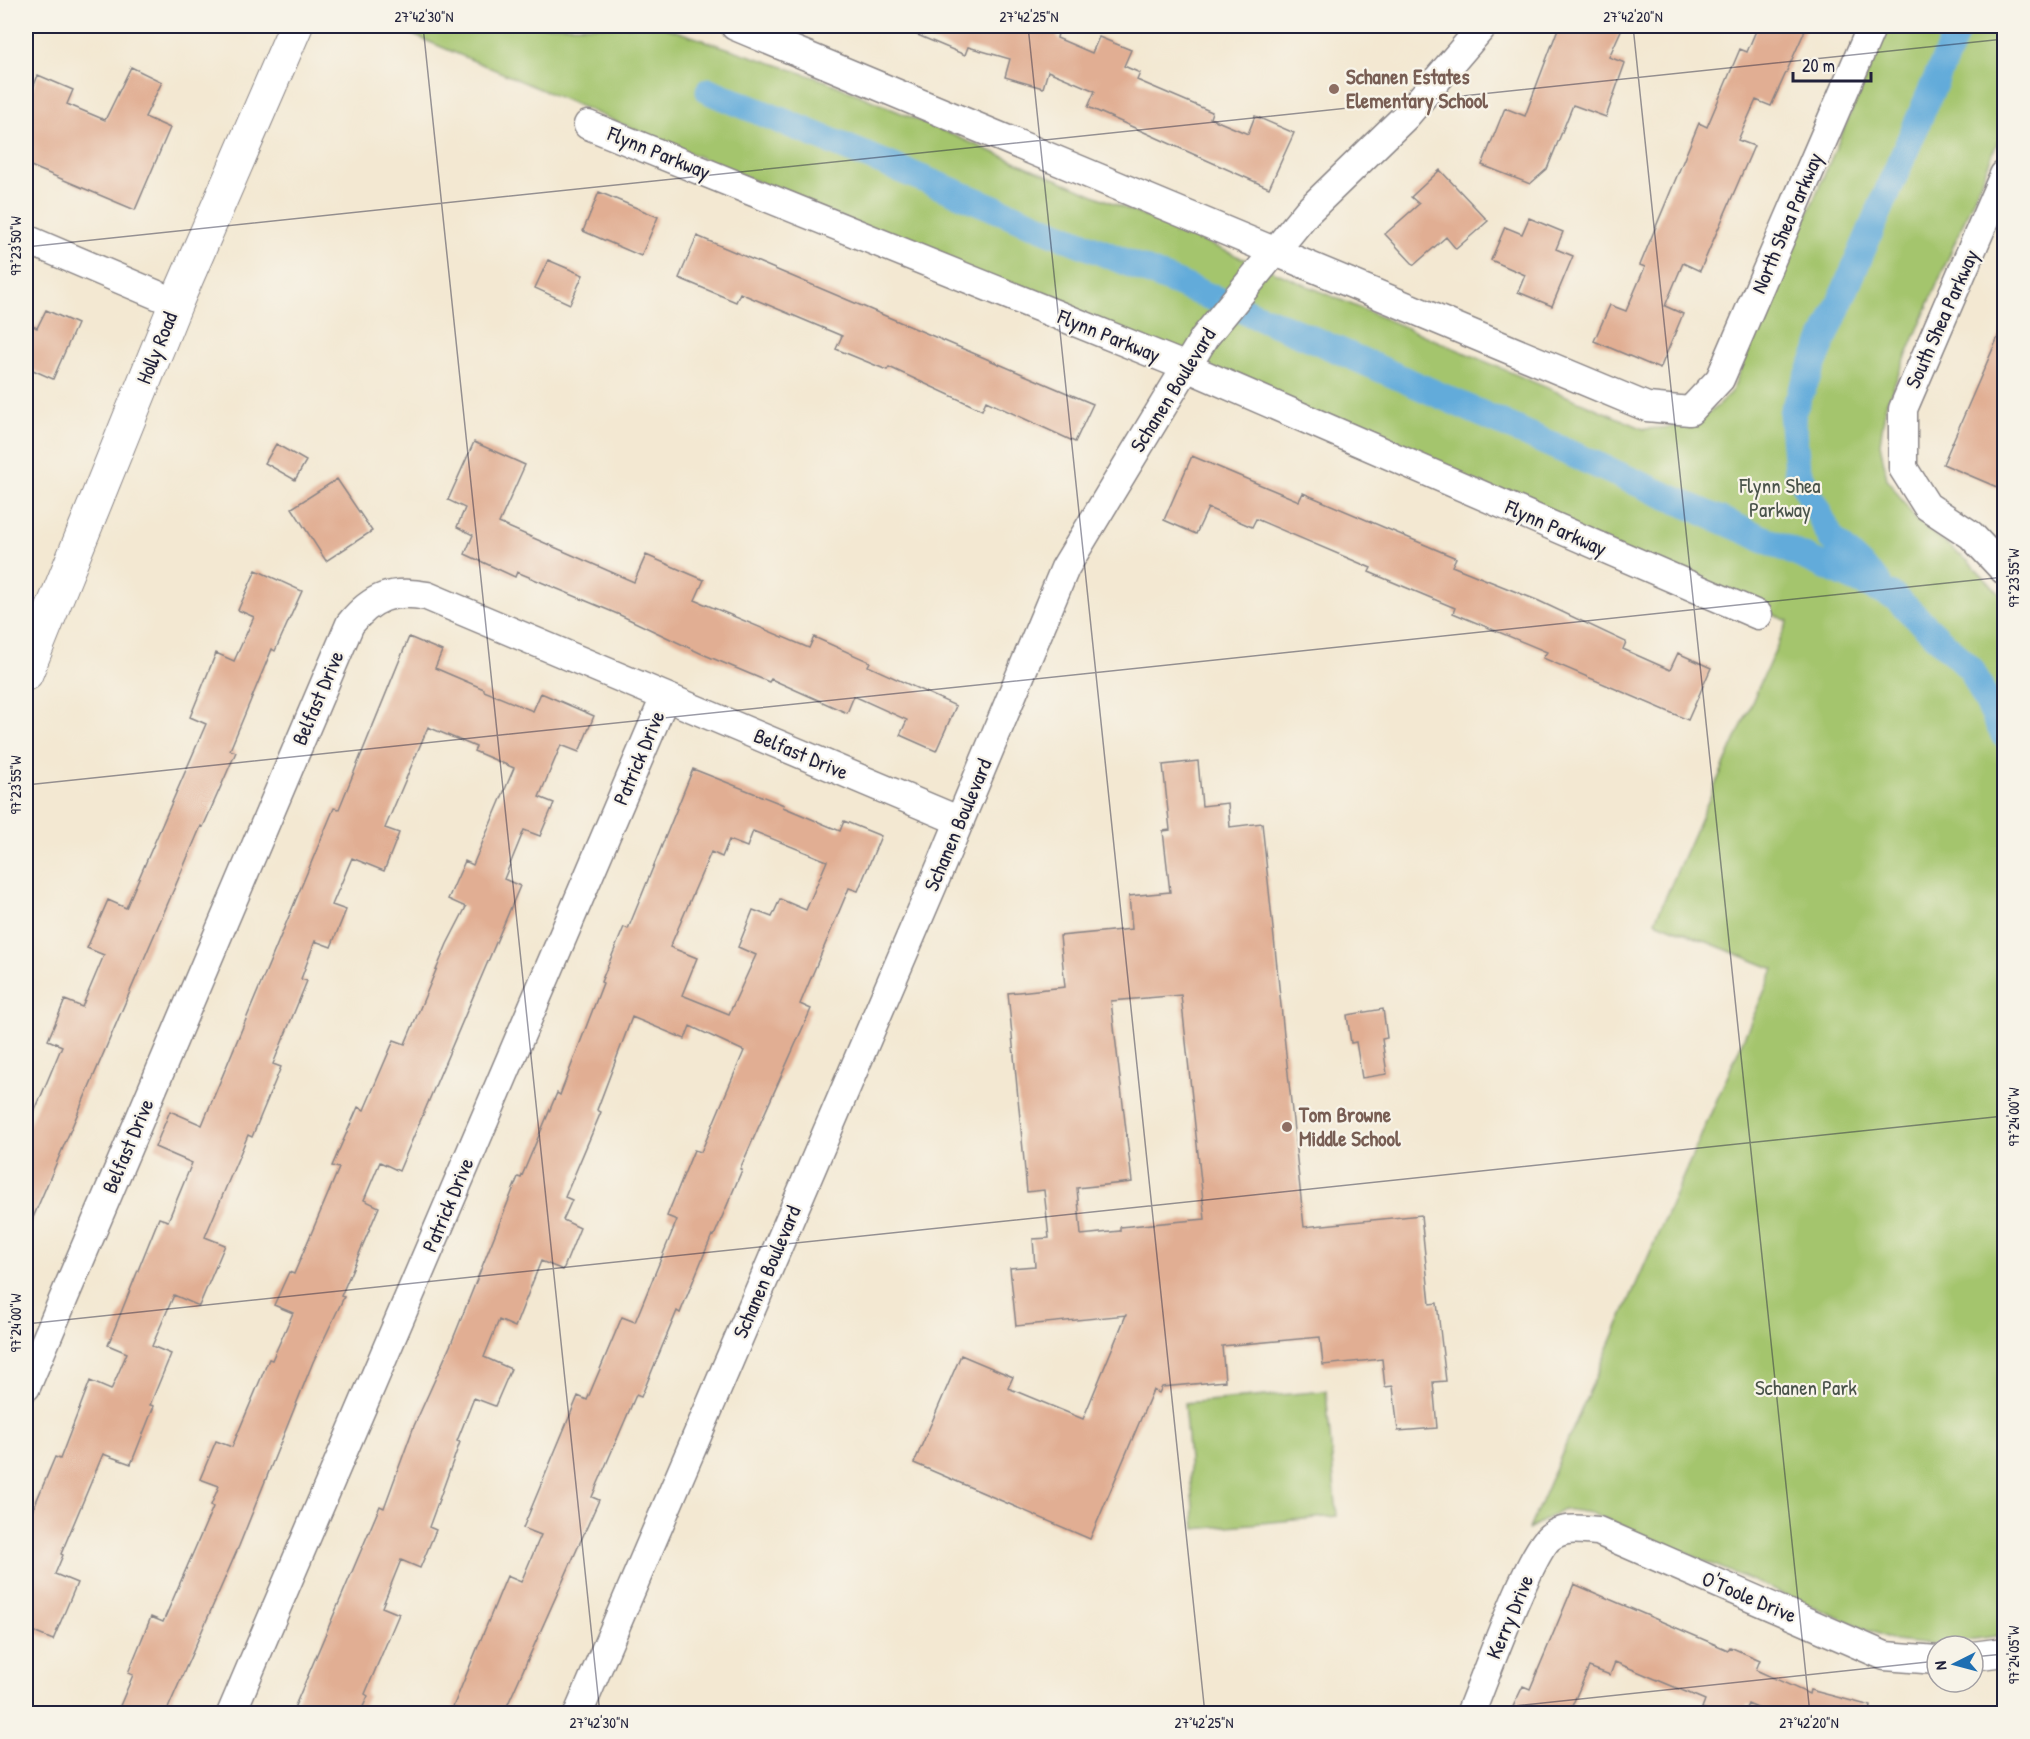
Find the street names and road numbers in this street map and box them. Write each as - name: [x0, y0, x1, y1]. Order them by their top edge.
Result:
- street label: Flynn Parkway: [603, 118, 715, 186]
- street label: North Shea Parkway: [1744, 148, 1829, 298]
- street label: South Shea Parkway: [1898, 245, 1985, 393]
- street label: Flynn Parkway: [1053, 301, 1165, 369]
- street label: Holly Road: [129, 307, 184, 388]
- street label: Schanen Boulevard: [1123, 322, 1222, 457]
- street label: Flynn Parkway: [1500, 492, 1612, 563]
- street label: Belfast Drive: [285, 646, 350, 750]
- street label: Patrick Drive: [606, 706, 671, 809]
- street label: Belfast Drive: [749, 721, 853, 786]
- street label: Schanen Boulevard: [917, 754, 999, 896]
- street label: Belfast Drive: [95, 1094, 160, 1198]
- street label: Patrick Drive: [415, 1153, 480, 1256]
- street label: Schanen Boulevard: [726, 1201, 808, 1343]
- street label: O'Toole Drive: [1697, 1564, 1801, 1629]
- street label: Kerry Drive: [1479, 1570, 1540, 1663]

